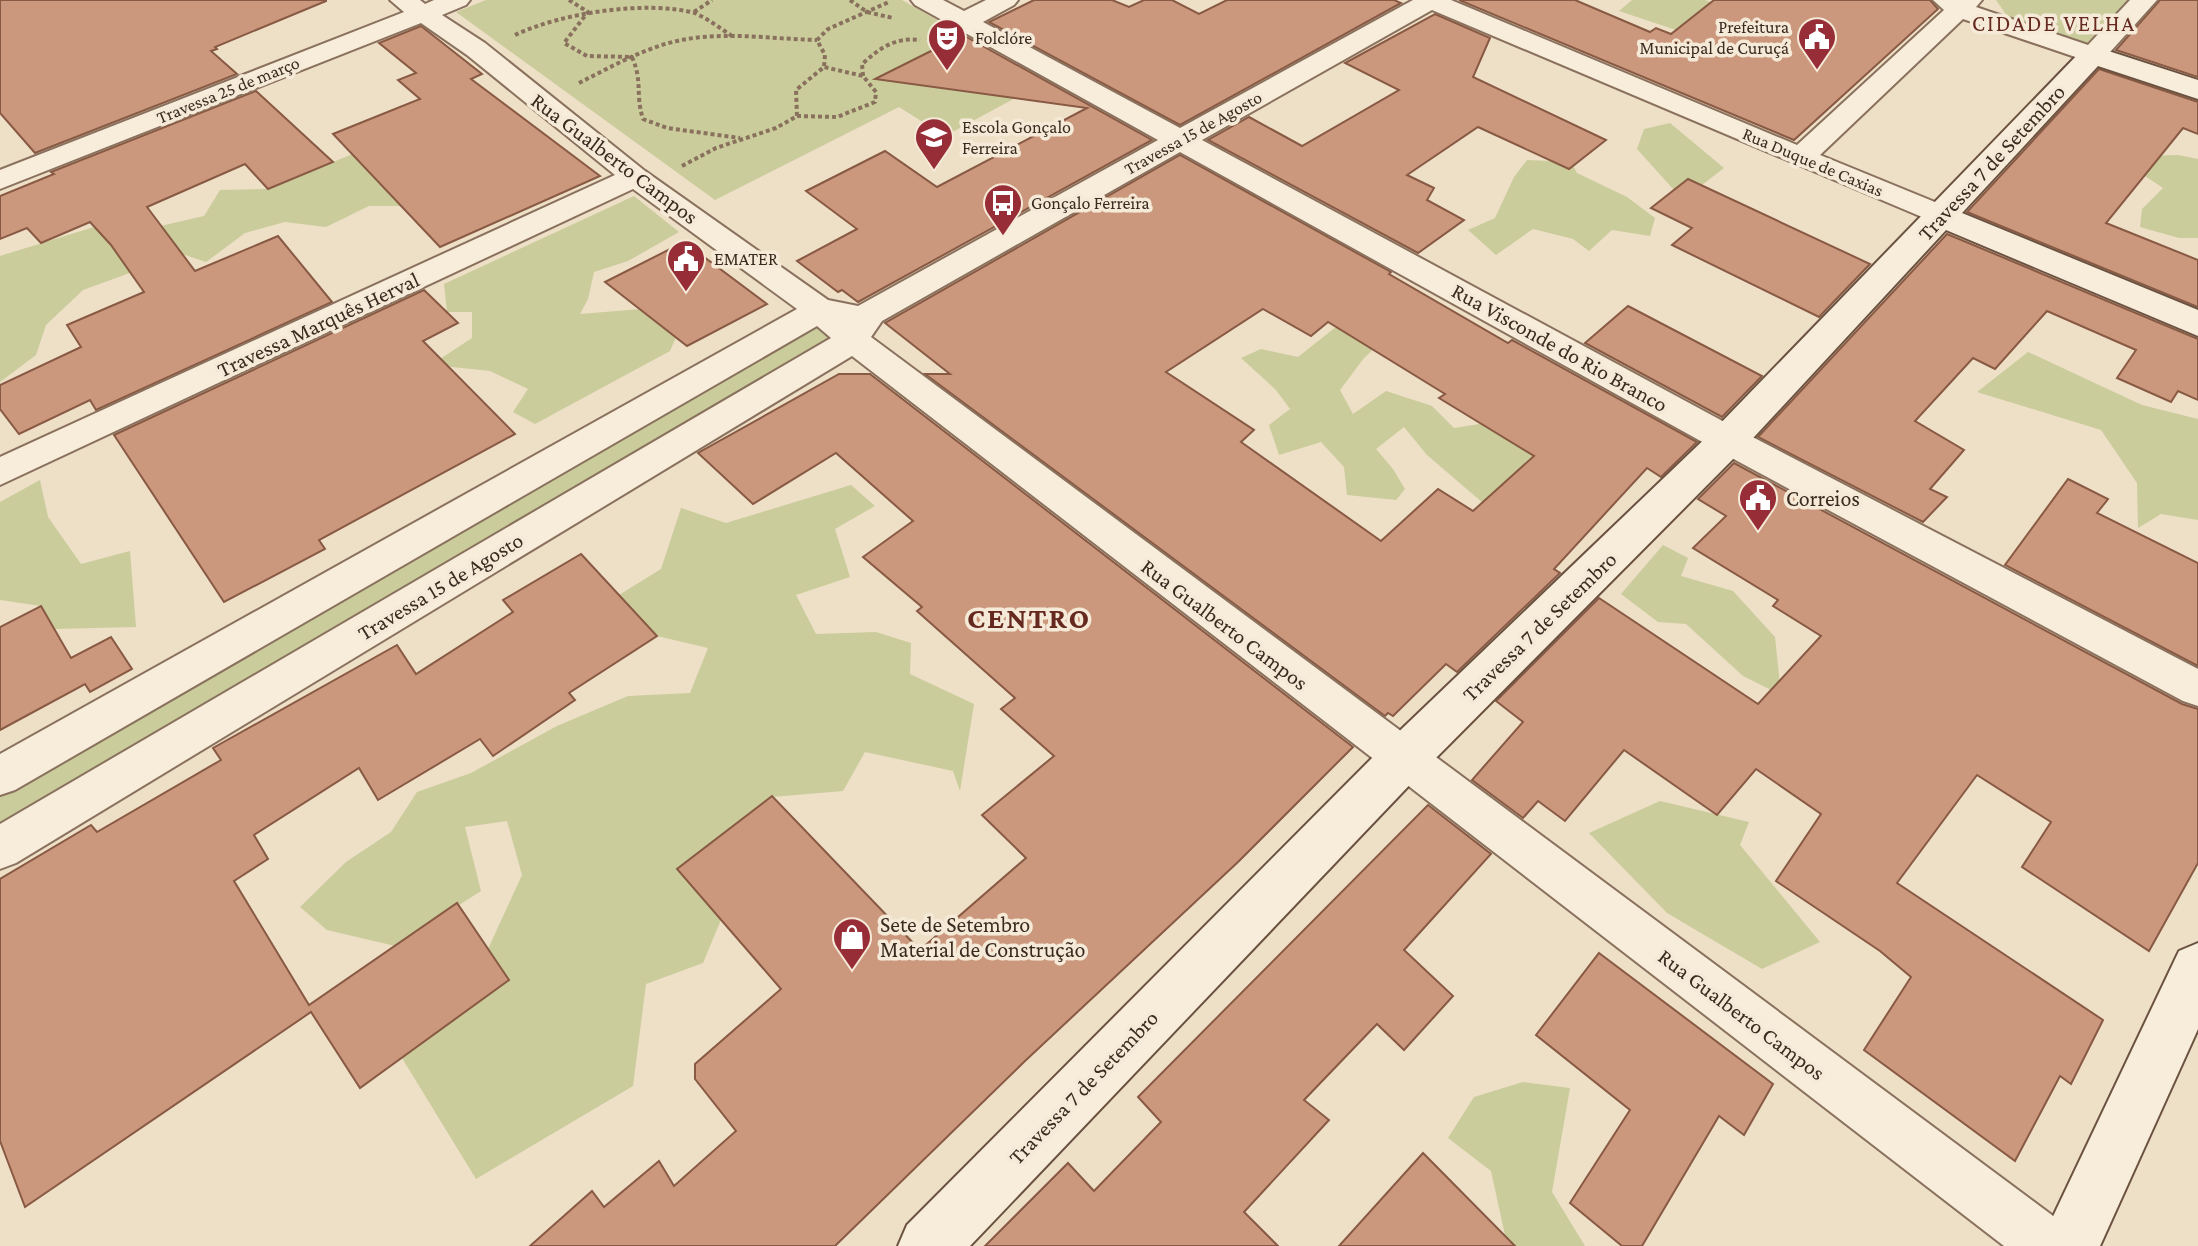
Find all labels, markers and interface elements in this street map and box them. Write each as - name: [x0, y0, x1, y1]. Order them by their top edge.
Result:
- district label: CIDADE VELHA: [1972, 11, 2136, 36]
- public building icon: Prefeitura Municipal de Curuçá: [1796, 16, 1838, 71]
- theatre icon: Folclóre: [926, 17, 968, 72]
- place label: Prefeitura Municipal de Curuçá: [1639, 17, 1789, 58]
- place label: Folclóre: [975, 28, 1032, 48]
- street label: Travessa 25 de março: [154, 52, 302, 128]
- street label: Travessa 7 de Setembro: [1913, 79, 2070, 246]
- street label: Travessa 15 de Agosto: [1121, 87, 1265, 179]
- street label: Rua Gualberto Campos: [526, 88, 703, 229]
- school or university icon: Escola Gonçalo Ferreira: [913, 116, 955, 171]
- place label: Escola Gonçalo Ferreira: [962, 117, 1071, 158]
- street label: Rua Duque de Caxias: [1740, 123, 1886, 201]
- bus stop icon: Gonçalo Ferreira: [982, 182, 1024, 237]
- place label: Gonçalo Ferreira: [1031, 193, 1150, 213]
- public building icon: EMATER: [665, 238, 707, 293]
- place label: EMATER: [714, 249, 779, 269]
- street label: Travessa Marquês Herval: [213, 267, 423, 382]
- street label: Rua Visconde do Rio Branco: [1448, 278, 1672, 417]
- public building icon: Correios: [1737, 477, 1779, 532]
- place label: Correios: [1786, 486, 1860, 511]
- street label: Travessa 15 de Agosto: [353, 527, 527, 646]
- street label: Travessa 7 de Setembro: [1457, 546, 1622, 706]
- street label: Rua Gualberto Campos: [1136, 554, 1313, 695]
- district label: CENTRO: [967, 601, 1091, 634]
- place label: Sete de Setembro Material de Construção: [880, 912, 1086, 962]
- shop icon: Sete de Setembro Material de Construção: [831, 916, 873, 971]
- street label: Rua Gualberto Campos: [1653, 944, 1830, 1085]
- street label: Travessa 7 de Setembro: [1003, 1005, 1163, 1170]

